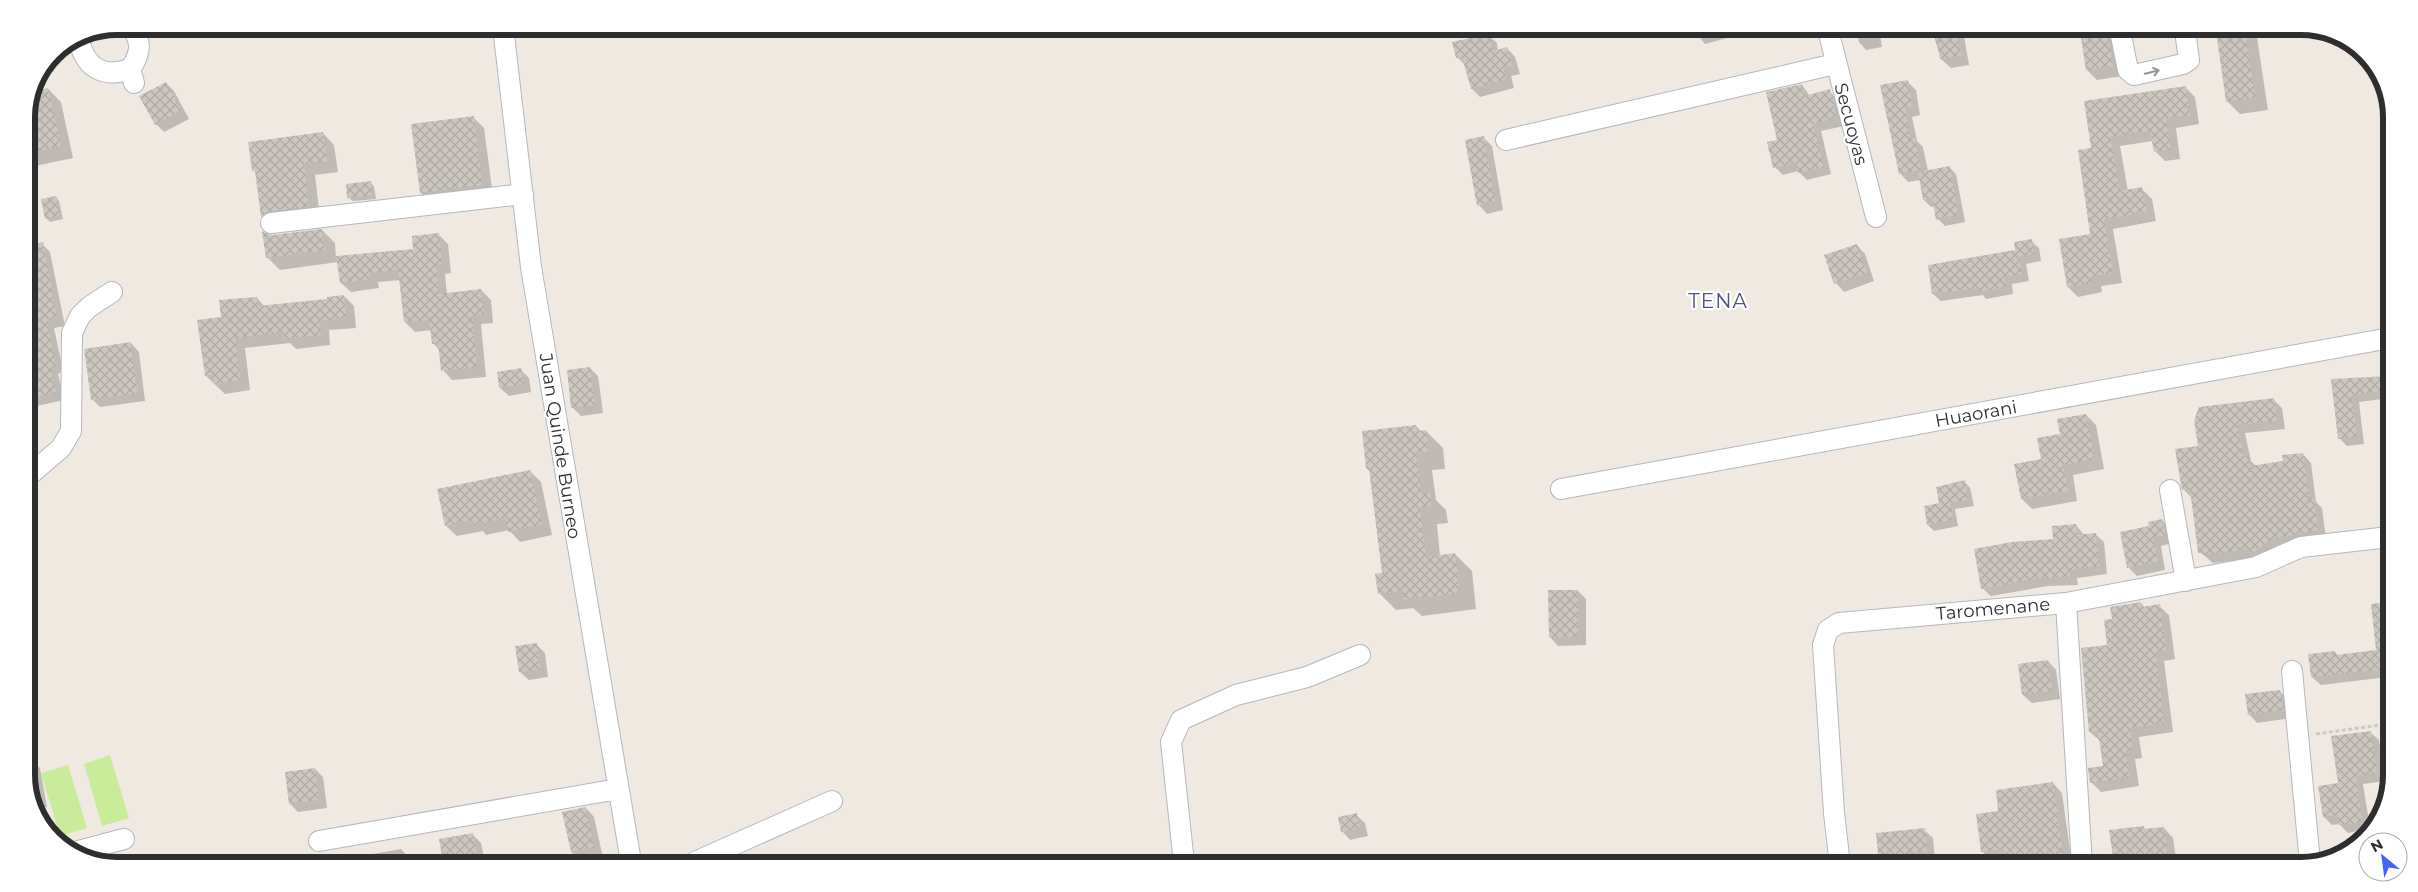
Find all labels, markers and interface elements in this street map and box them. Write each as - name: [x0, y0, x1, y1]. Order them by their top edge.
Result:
- one-way arrow: [2144, 67, 2160, 76]
- street label: Secuoyas: [1830, 81, 1873, 168]
- district label: TENA: [1688, 289, 1748, 313]
- street label: Juan Quinde Burneo: [534, 351, 586, 540]
- street label: Huaorani: [1933, 396, 2019, 432]
- street label: Taromenane: [1935, 593, 2051, 625]
- north arrow: [2358, 832, 2408, 882]
- text: N: [2367, 835, 2386, 856]

